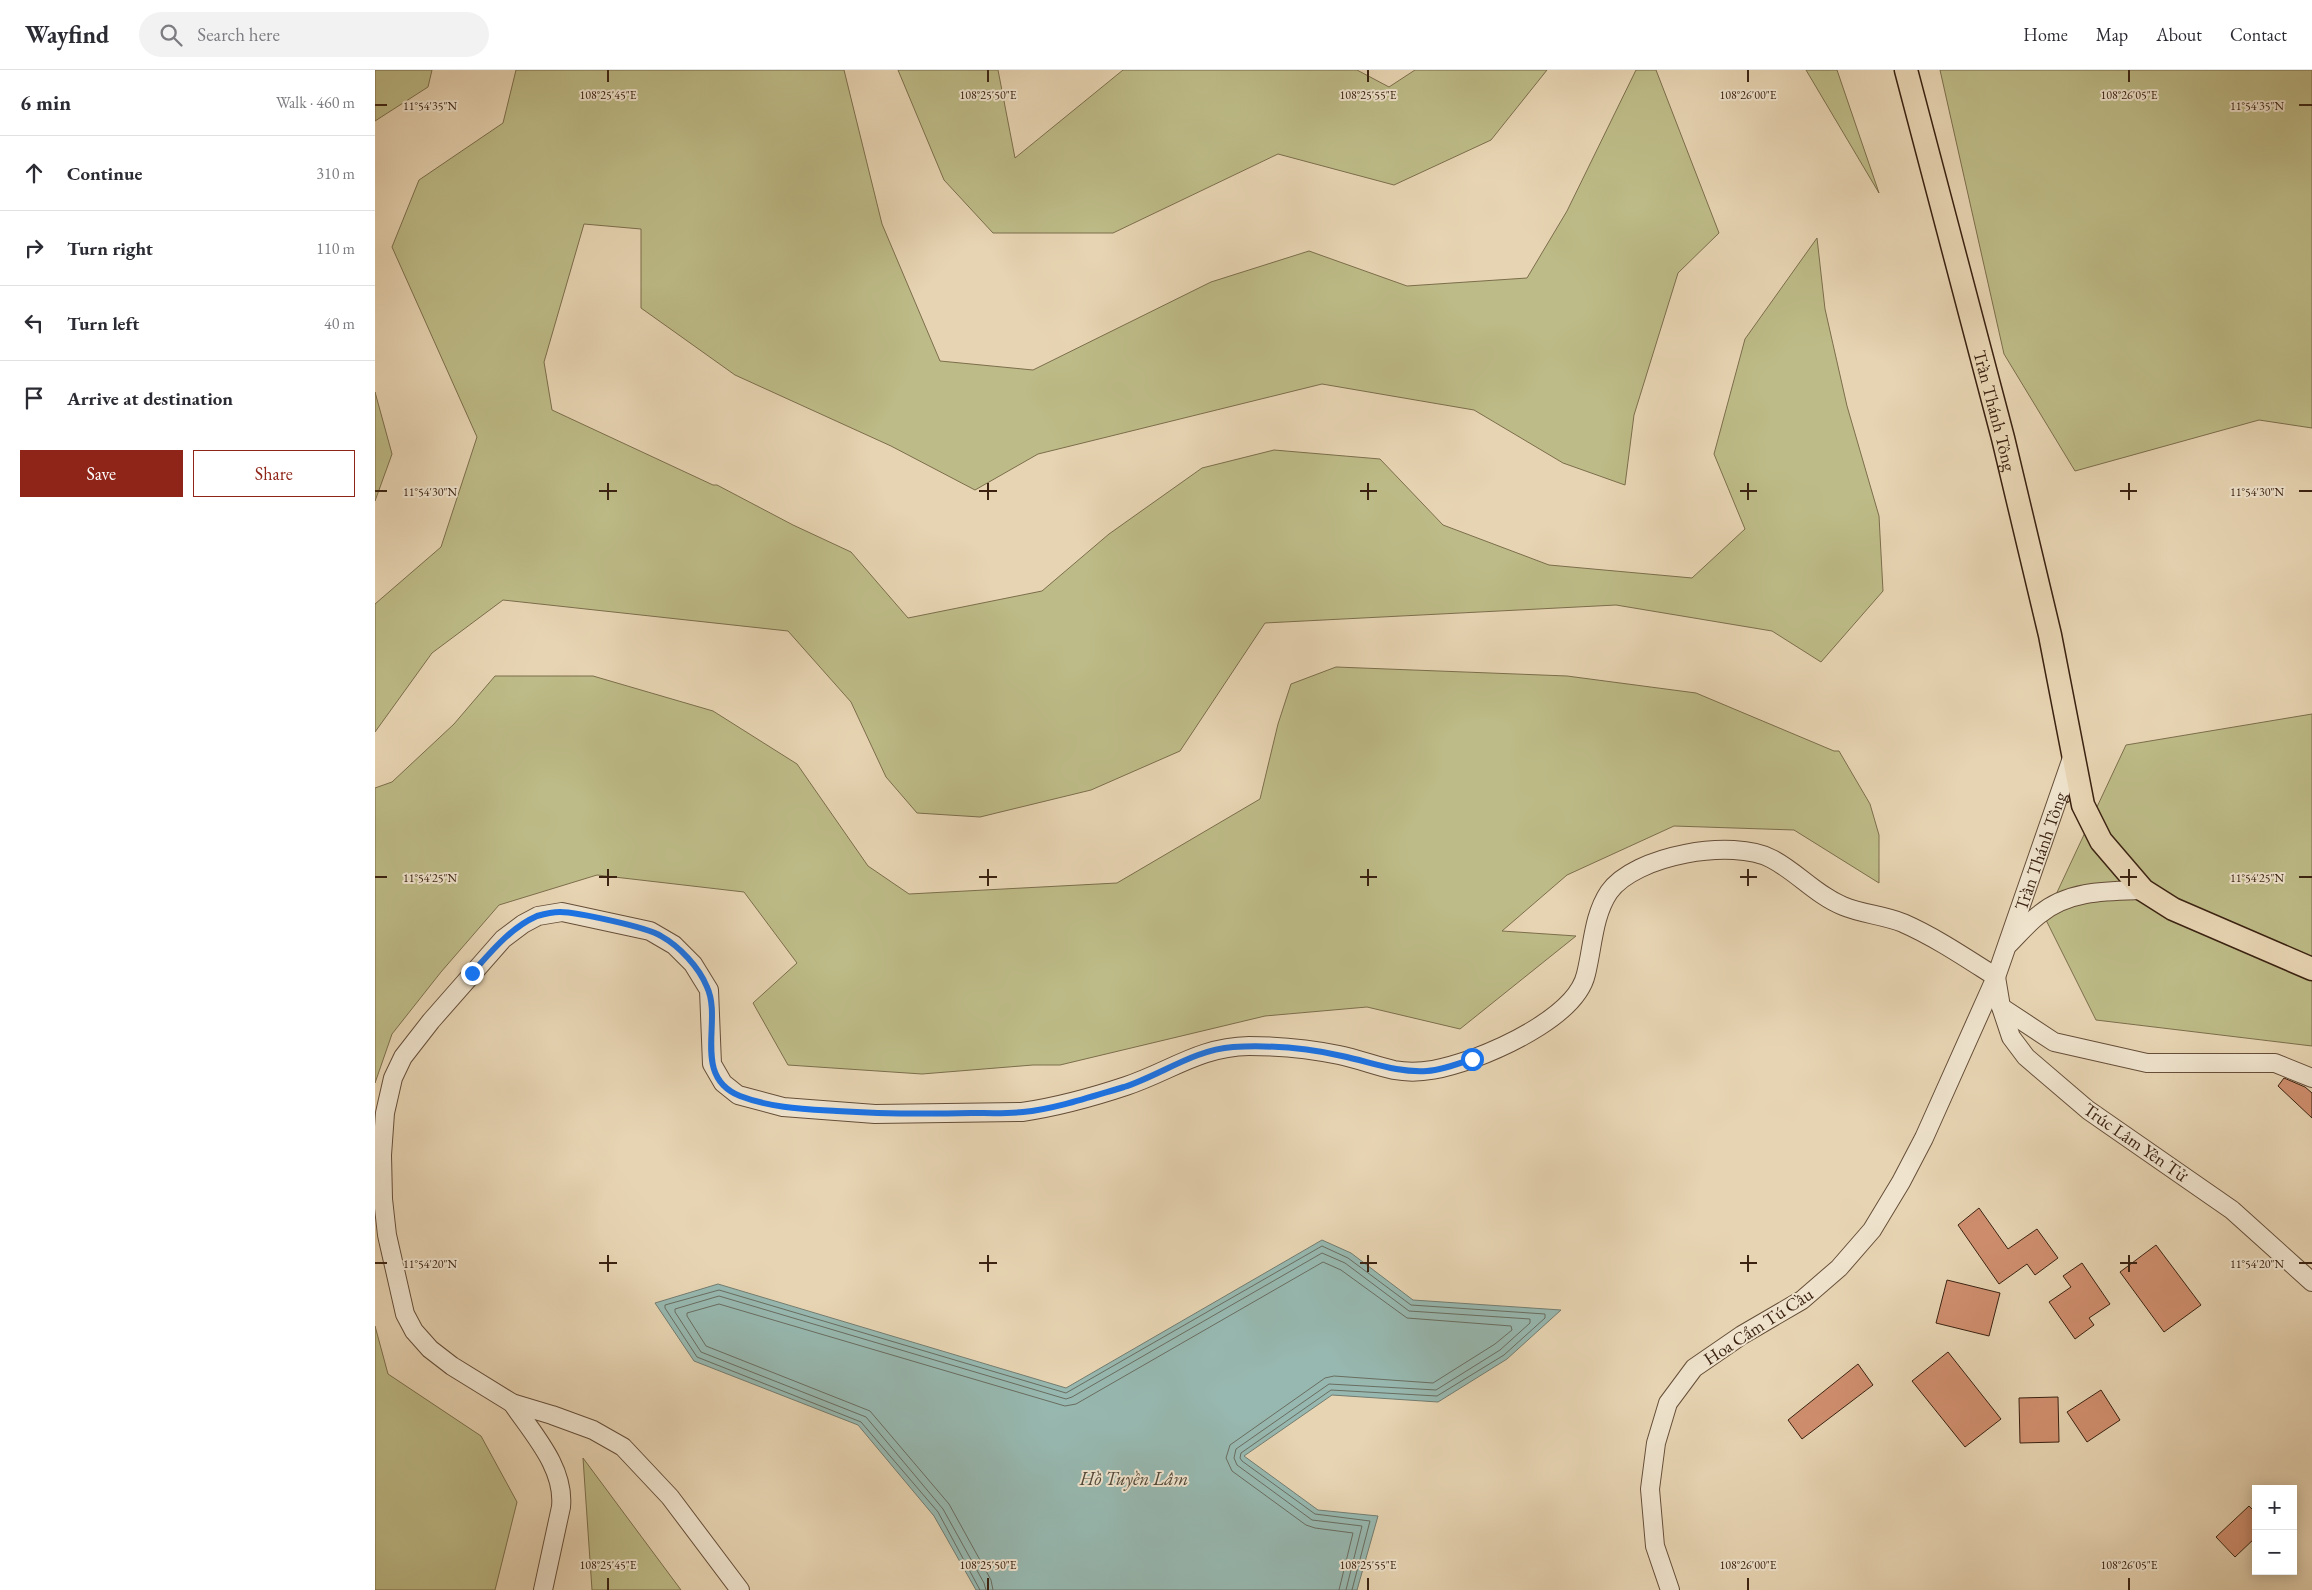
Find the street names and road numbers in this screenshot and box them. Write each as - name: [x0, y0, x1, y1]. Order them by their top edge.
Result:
- street label: Trần Thánh Tông: [1969, 347, 2022, 473]
- street label: Trần Thánh Tông: [2009, 788, 2071, 913]
- street label: Trúc Lâm Yên Tử: [2079, 1097, 2194, 1187]
- street label: Hoa Cẩm Tú Cầu: [1699, 1282, 1818, 1370]

